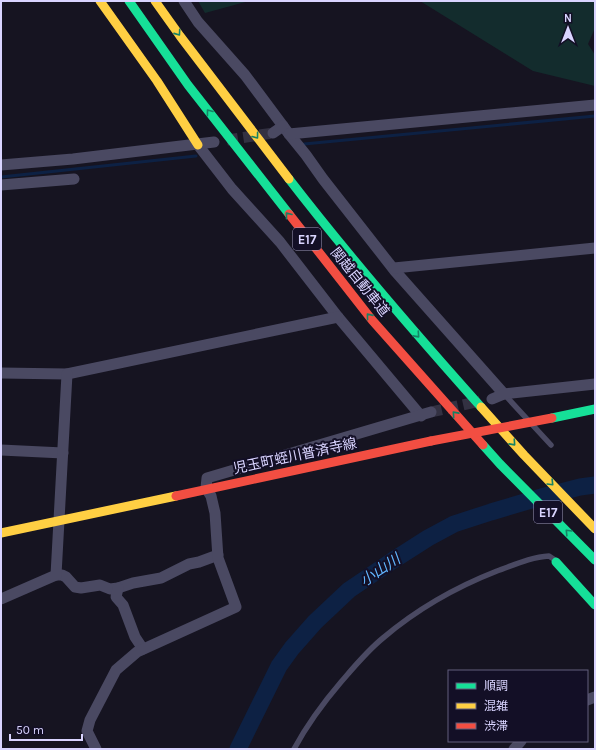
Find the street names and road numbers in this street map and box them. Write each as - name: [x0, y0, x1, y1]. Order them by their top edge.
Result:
- road number: E17: [293, 228, 321, 250]
- street label: 関越自動車道: [327, 244, 393, 320]
- street label: 児玉町蛭川普済寺線: [232, 435, 358, 477]
- road number: E17: [534, 501, 562, 523]

